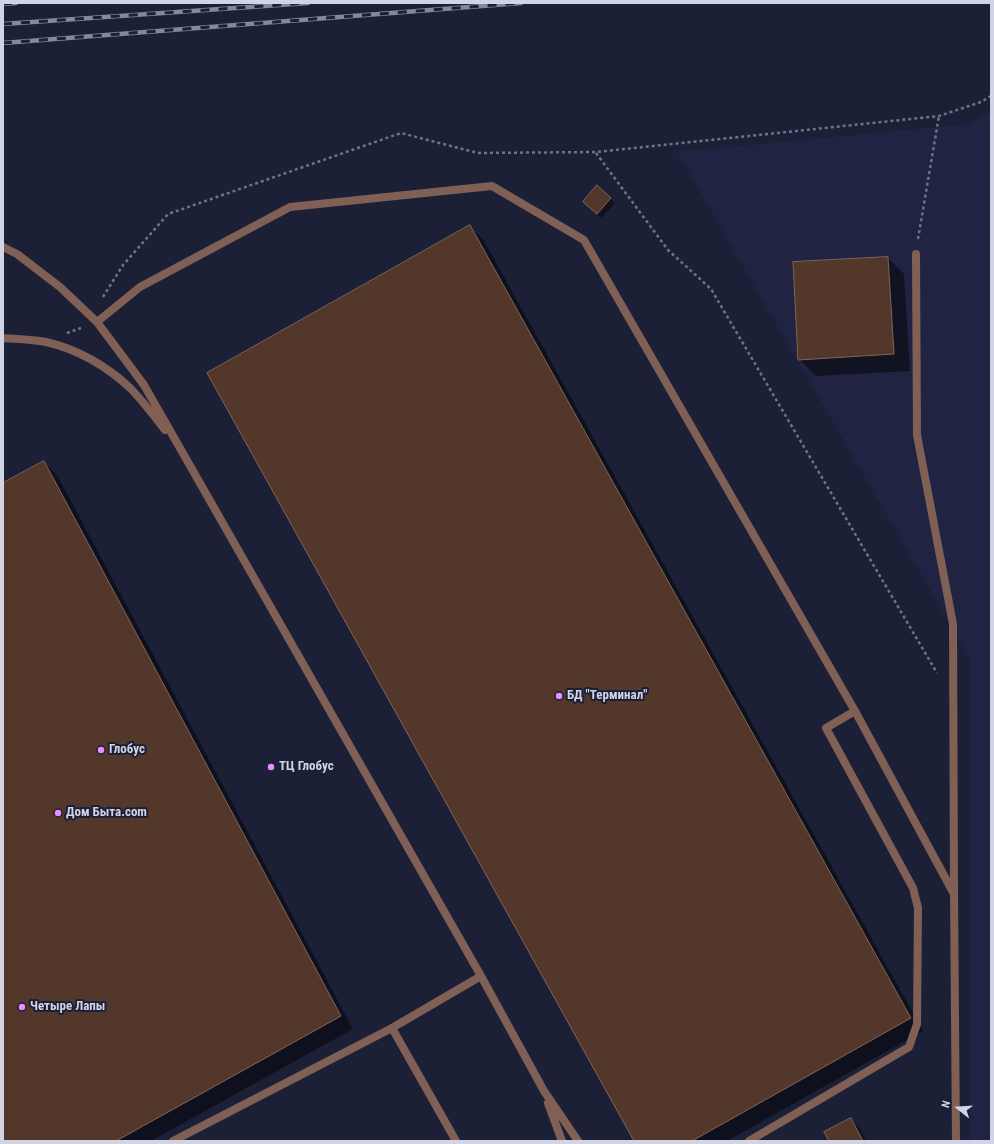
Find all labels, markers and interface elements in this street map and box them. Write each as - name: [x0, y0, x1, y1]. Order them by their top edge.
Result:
- place label: БД "Терминал": [567, 688, 647, 704]
- marker: БД "Терминал": [554, 691, 564, 701]
- place label: Глобус: [109, 742, 145, 758]
- marker: Глобус: [96, 745, 106, 755]
- place label: ТЦ Глобус: [279, 759, 334, 775]
- marker: ТЦ Глобус: [266, 762, 276, 772]
- place label: Дом Быта.com: [66, 805, 147, 821]
- marker: Дом Быта.com: [53, 808, 63, 818]
- place label: Четыре Лапы: [30, 999, 105, 1015]
- marker: Четыре Лапы: [17, 1002, 27, 1012]
- north arrow: [938, 1088, 978, 1128]
- text: N: [939, 1099, 953, 1109]

